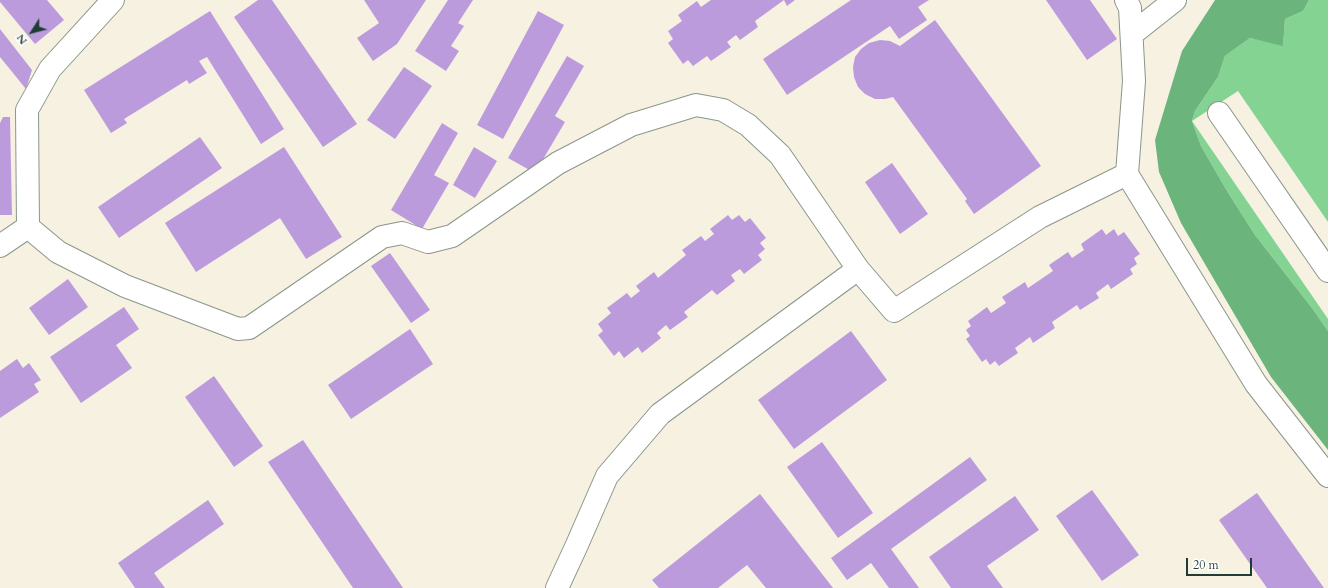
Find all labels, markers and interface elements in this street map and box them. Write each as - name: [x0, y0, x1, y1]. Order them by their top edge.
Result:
- north arrow: [12, 12, 52, 52]
- text: N: [13, 31, 31, 48]
- scale bar: [1188, 550, 1254, 576]
- text: 20 m: [1193, 557, 1219, 573]

